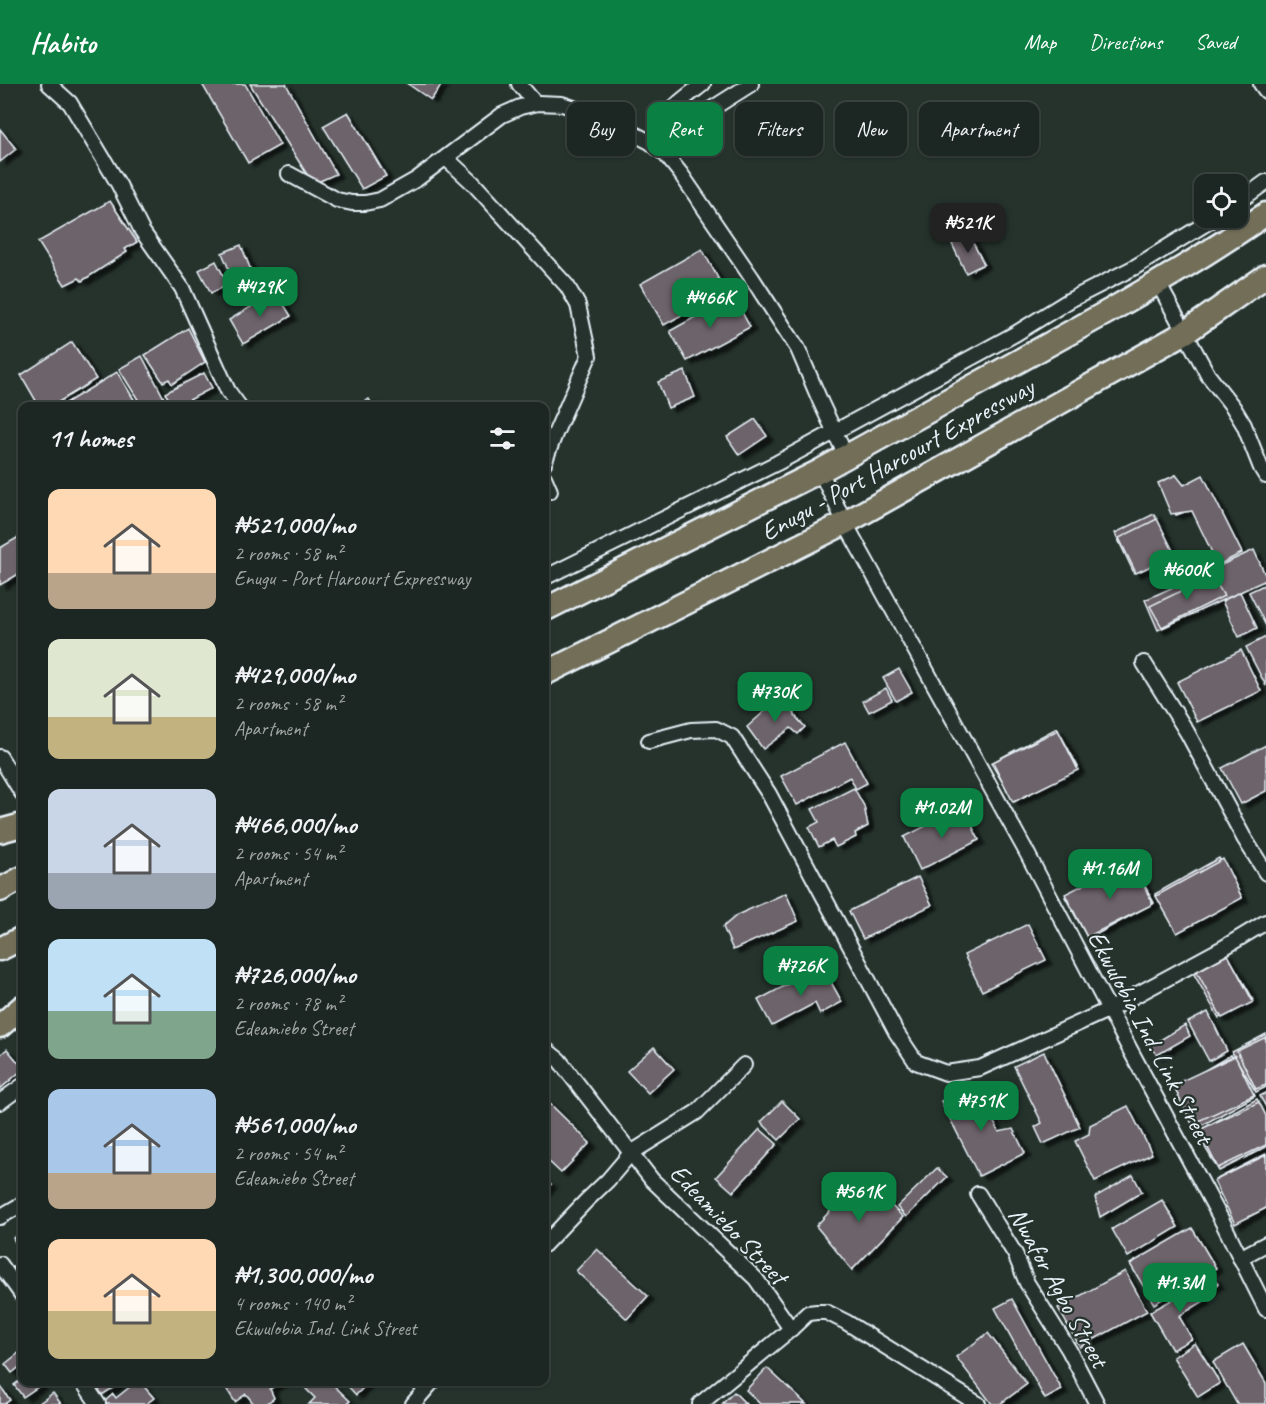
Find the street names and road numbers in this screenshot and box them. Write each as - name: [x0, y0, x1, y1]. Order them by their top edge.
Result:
- street label: Enugu - Port Harcourt Expressway: [755, 370, 1041, 548]
- street label: Ekwulobia Ind. Link Street: [1080, 925, 1222, 1152]
- street label: Edeamiebo Street: [663, 1157, 797, 1294]
- street label: Nwafor Agbo Street: [1001, 1201, 1117, 1375]

